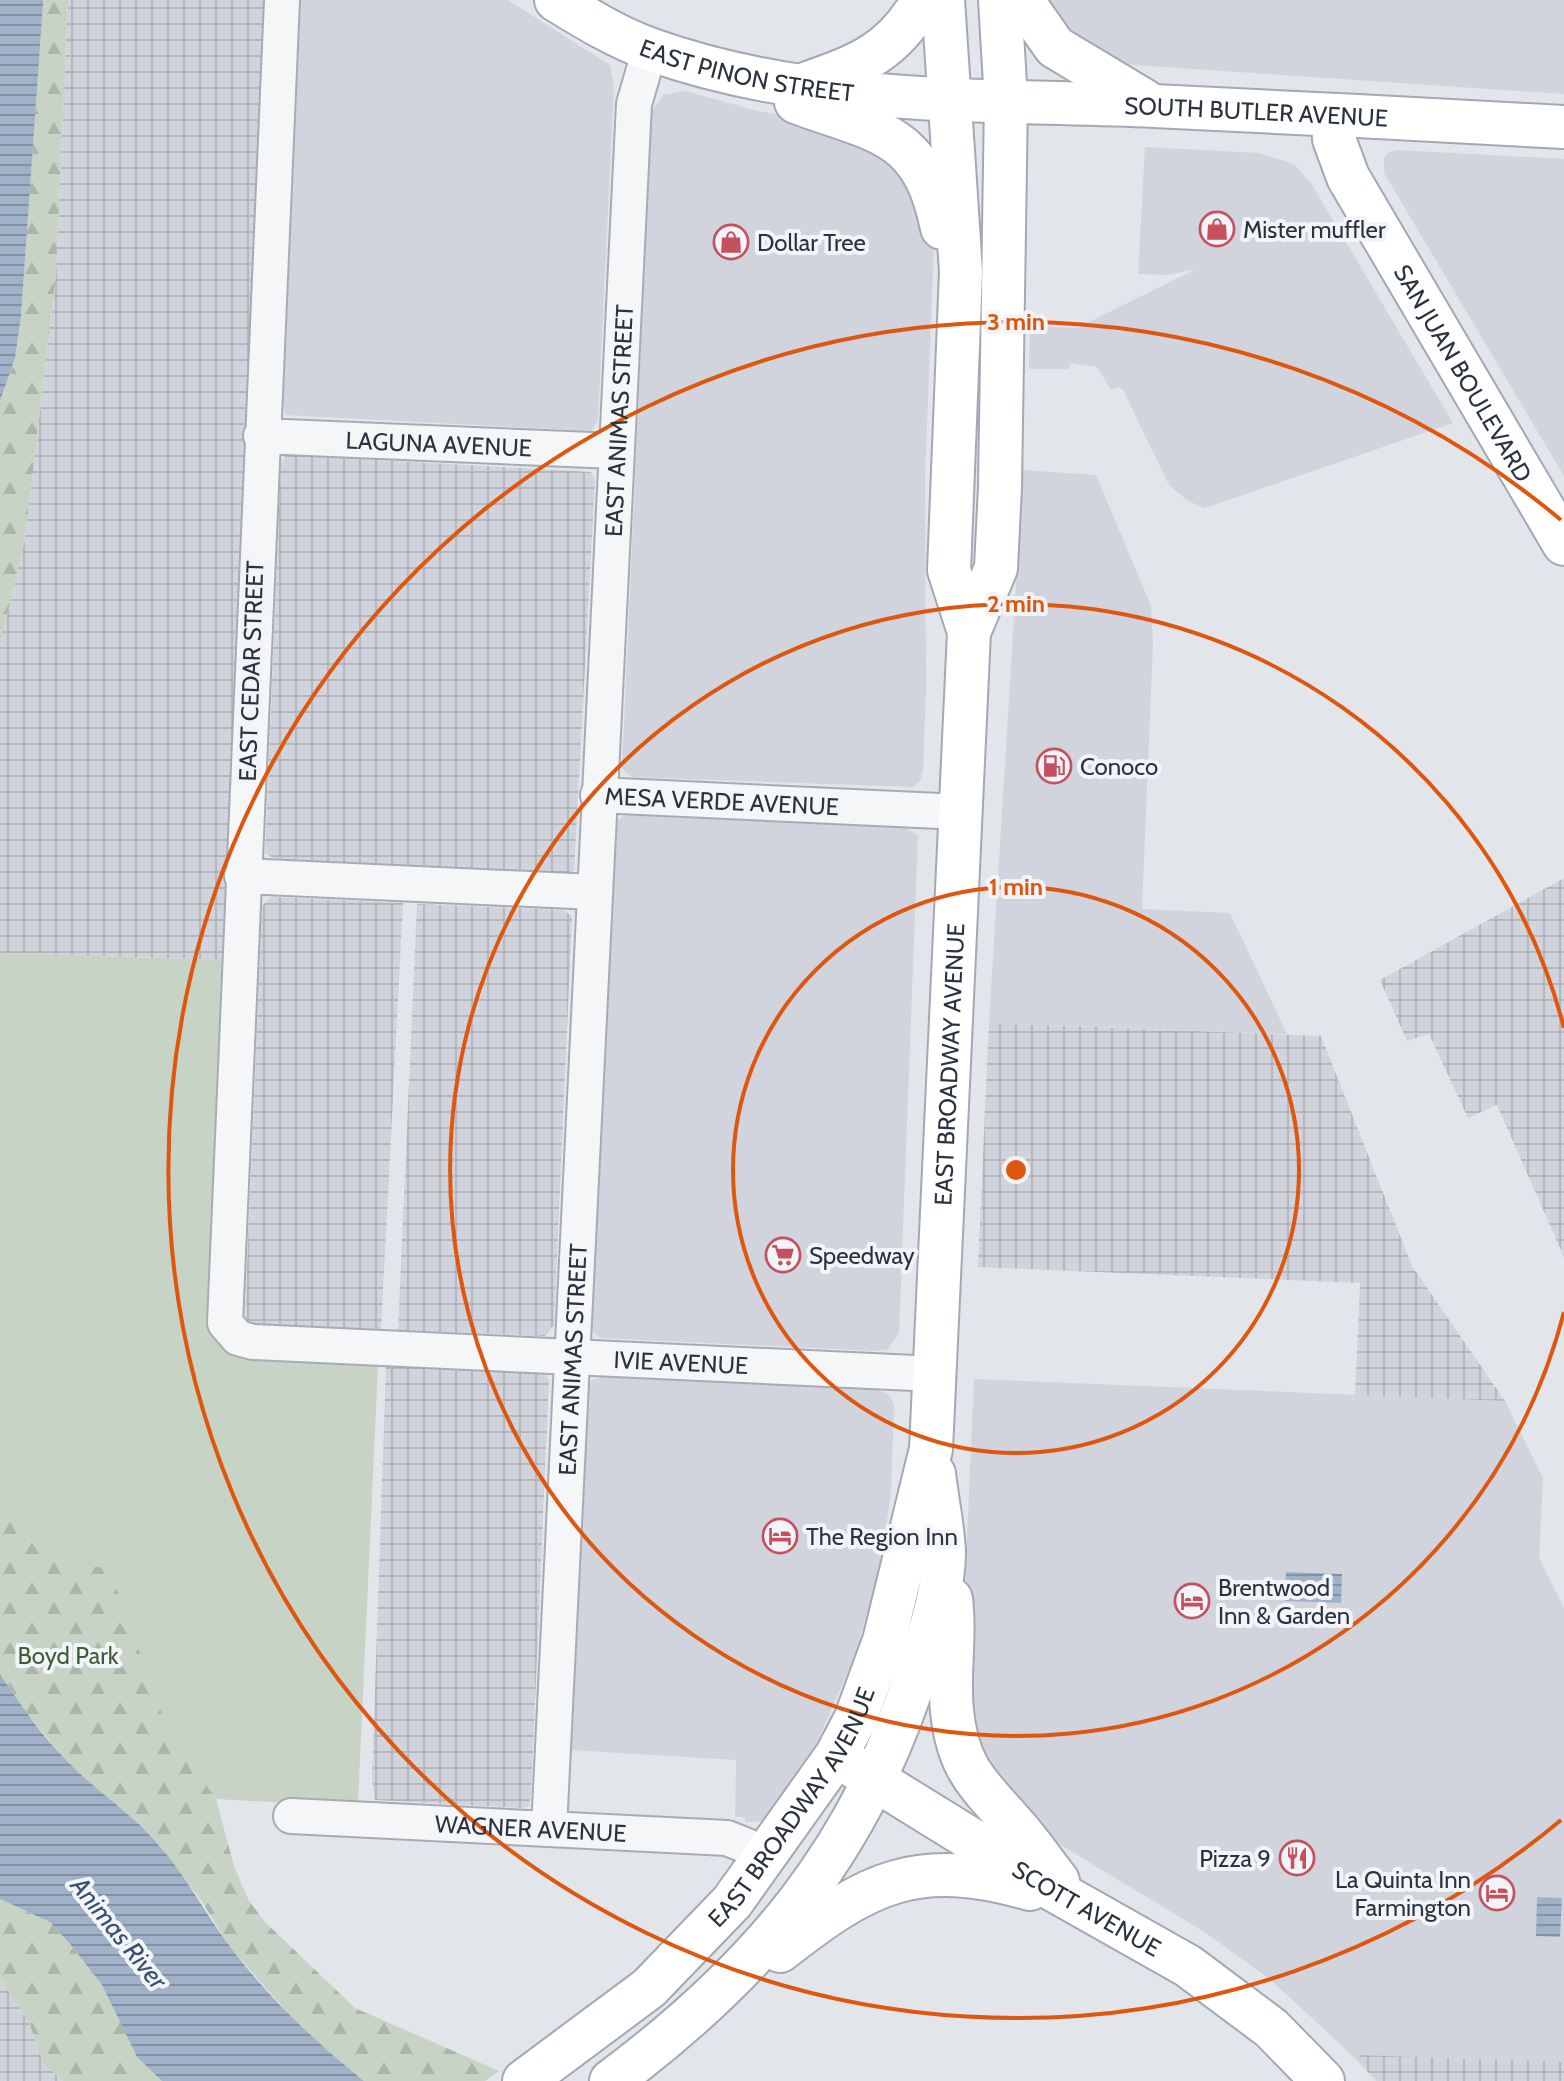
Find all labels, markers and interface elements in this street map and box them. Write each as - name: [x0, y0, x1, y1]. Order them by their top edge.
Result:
- street label: EAST PINON STREET: [636, 32, 856, 107]
- street label: SOUTH BUTLER AVENUE: [1124, 90, 1389, 132]
- shop icon: Mister muffler: [1198, 210, 1236, 248]
- place label: Mister muffler: [1243, 215, 1386, 244]
- shop icon: Dollar Tree: [712, 223, 750, 261]
- place label: Dollar Tree: [757, 228, 866, 257]
- street label: SAN JUAN BOULEVARD: [1388, 259, 1539, 487]
- street label: EAST ANIMAS STREET: [598, 304, 639, 538]
- text: 3 min: [987, 307, 1045, 336]
- street label: LAGUNA AVENUE: [345, 425, 533, 462]
- street label: EAST CEDAR STREET: [233, 560, 269, 782]
- text: 2 min: [987, 589, 1045, 618]
- fuel station icon: Conoco: [1035, 747, 1073, 785]
- place label: Conoco: [1080, 752, 1158, 781]
- street label: MESA VERDE AVENUE: [604, 781, 840, 821]
- text: 1 min: [989, 872, 1043, 901]
- street label: EAST BROADWAY AVENUE: [928, 923, 970, 1206]
- centre of rings: [1002, 1156, 1030, 1184]
- supermarket icon: Speedway: [764, 1236, 802, 1274]
- place label: Speedway: [809, 1241, 915, 1270]
- street label: EAST ANIMAS STREET: [552, 1243, 592, 1476]
- street label: IVIE AVENUE: [613, 1344, 749, 1380]
- hotel icon: The Region Inn: [761, 1517, 799, 1555]
- place label: The Region Inn: [806, 1522, 958, 1551]
- place label: Brentwood Inn & Garden: [1218, 1573, 1350, 1630]
- hotel icon: Brentwood Inn & Garden: [1173, 1582, 1211, 1620]
- park label: Boyd Park: [17, 1641, 119, 1670]
- street label: EAST BROADWAY AVENUE: [702, 1683, 880, 1933]
- street label: WAGNER AVENUE: [434, 1809, 627, 1847]
- restaurant icon: Pizza 9: [1278, 1839, 1316, 1877]
- place label: Pizza 9: [1199, 1844, 1271, 1873]
- street label: SCOTT AVENUE: [1007, 1854, 1166, 1962]
- place label: La Quinta Inn Farmington: [1335, 1865, 1471, 1922]
- water label: Animas River: [63, 1870, 175, 1996]
- hotel icon: La Quinta Inn Farmington: [1478, 1874, 1516, 1912]

